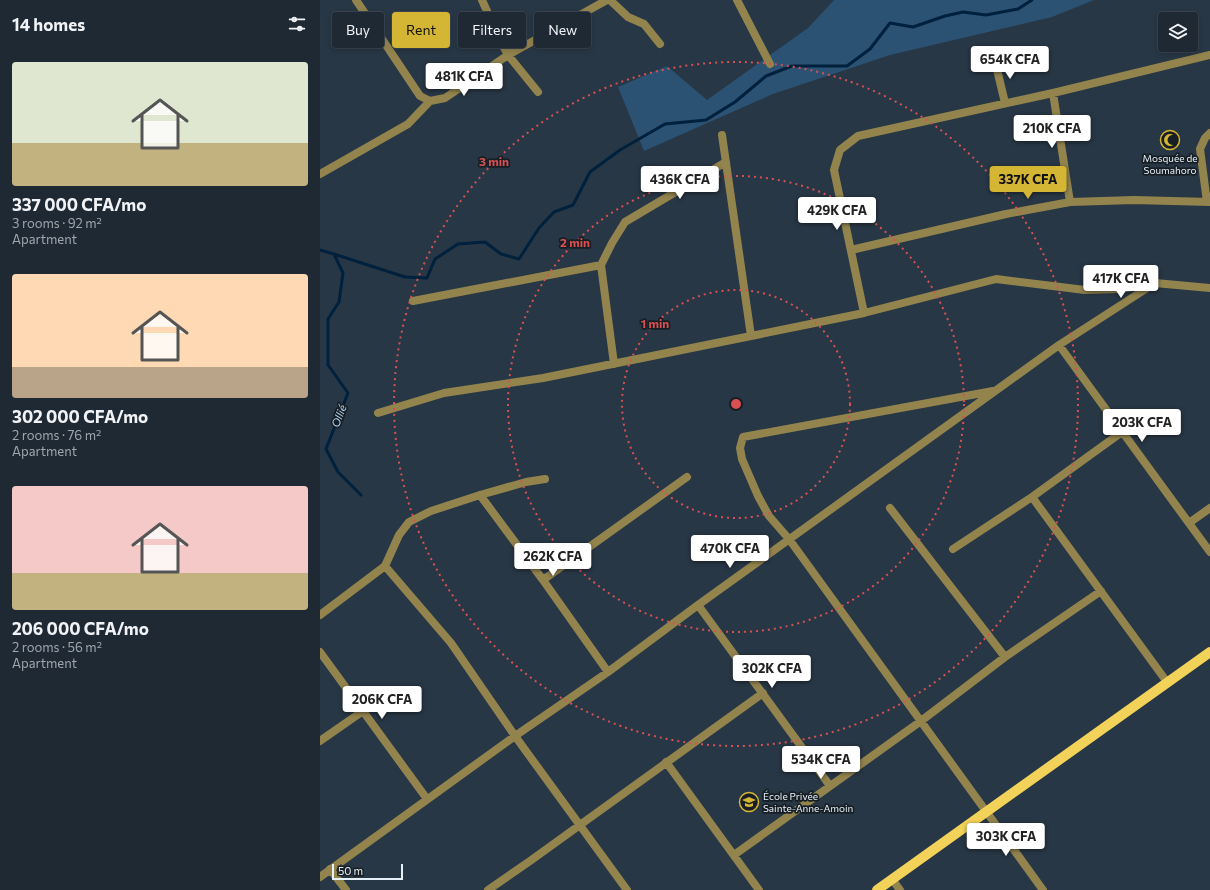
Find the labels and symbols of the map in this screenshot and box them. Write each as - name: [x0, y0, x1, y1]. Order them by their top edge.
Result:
- pin: 654K CFA: [969, 46, 1051, 80]
- pin: 481K CFA: [423, 63, 505, 97]
- pin: 210K CFA: [1011, 115, 1093, 149]
- mosque icon: Mosquée de Soumahoro: [1159, 129, 1181, 151]
- place label: Mosquée de Soumahoro: [1143, 152, 1197, 176]
- text: 3 min: [479, 154, 509, 168]
- pin: 436K CFA: [639, 166, 721, 200]
- pin: 337K CFA: [987, 166, 1069, 200]
- pin: 429K CFA: [796, 197, 878, 231]
- text: 2 min: [560, 235, 590, 249]
- pin: 417K CFA: [1080, 265, 1162, 299]
- text: 1 min: [641, 316, 669, 330]
- centre of rings: [729, 397, 743, 411]
- water label: Ollié: [328, 402, 349, 429]
- pin: 203K CFA: [1101, 409, 1183, 443]
- pin: 470K CFA: [689, 535, 771, 569]
- pin: 262K CFA: [512, 543, 594, 577]
- pin: 302K CFA: [731, 655, 813, 689]
- pin: 206K CFA: [341, 686, 423, 720]
- pin: 534K CFA: [780, 746, 862, 780]
- place label: École Privée Sainte-Anne-Amoin: [763, 790, 853, 814]
- school or university icon: École Privée Sainte-Anne-Amoin: [738, 791, 760, 813]
- pin: 303K CFA: [965, 823, 1047, 857]
- scale bar: [332, 862, 403, 881]

